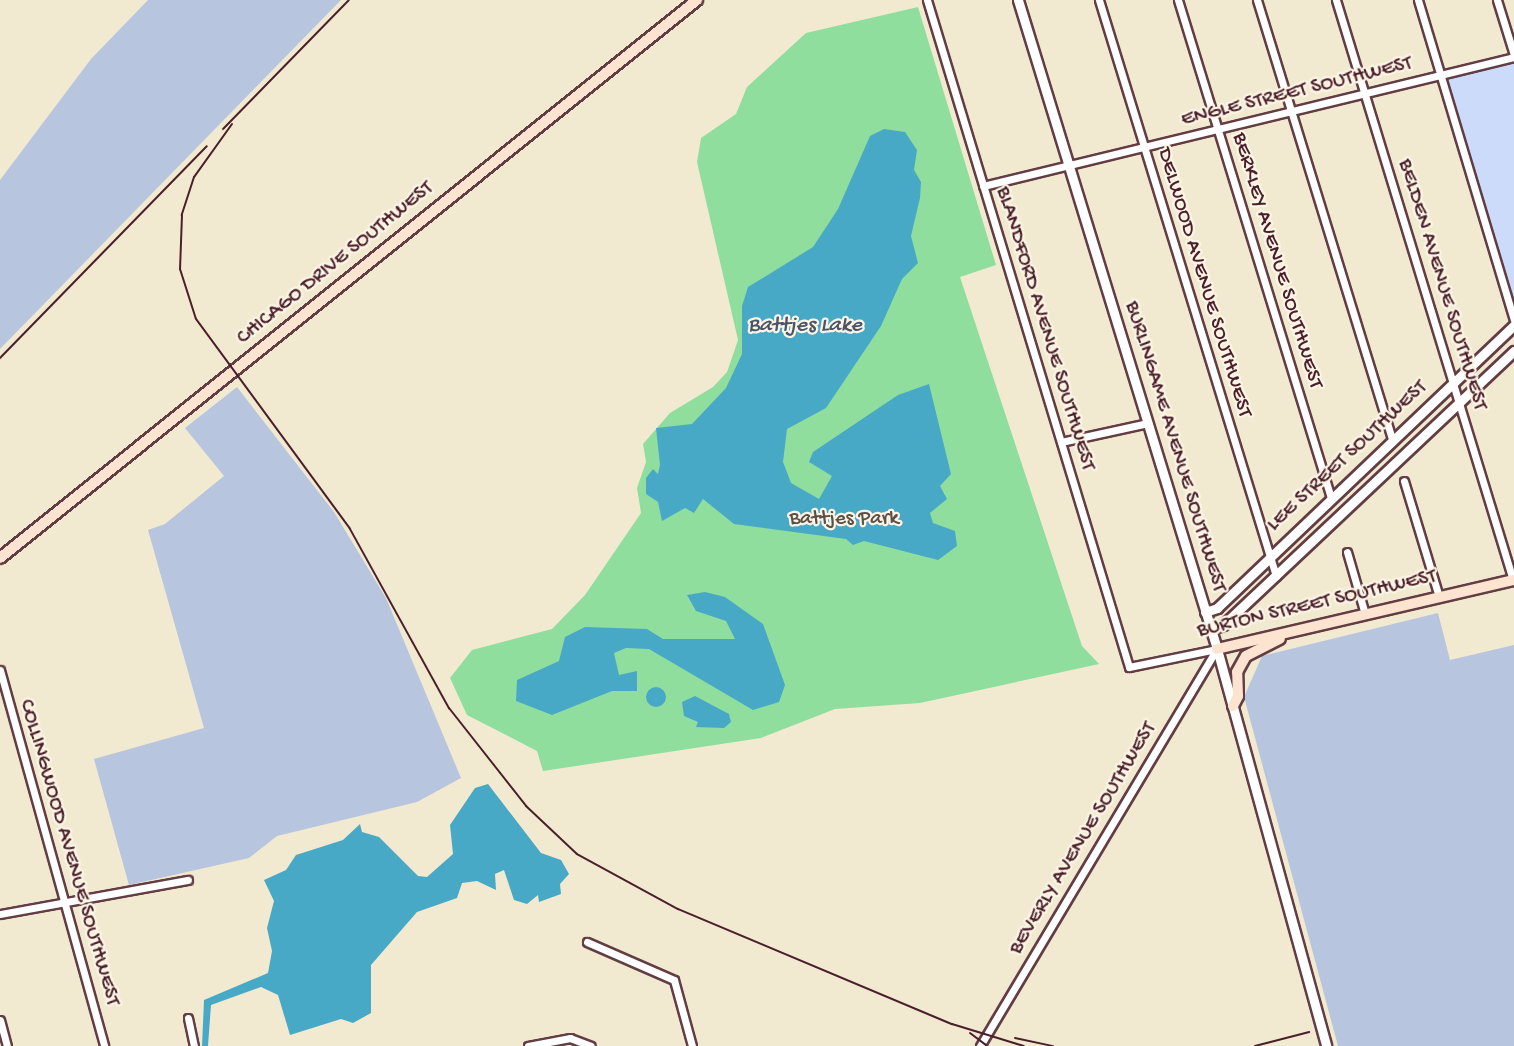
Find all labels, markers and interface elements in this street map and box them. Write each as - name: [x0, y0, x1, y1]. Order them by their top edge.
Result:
- street label: ENGLE STREET SOUTHWEST: [1179, 52, 1415, 134]
- street label: BERKLEY AVENUE SOUTHWEST: [1225, 130, 1327, 392]
- street label: DELWOOD AVENUE SOUTHWEST: [1150, 145, 1256, 421]
- street label: BELDEN AVENUE SOUTHWEST: [1391, 156, 1491, 414]
- street label: CHICAGO DRIVE SOUTHWEST: [233, 177, 439, 351]
- street label: BLANDFORD AVENUE SOUTHWEST: [989, 184, 1099, 474]
- street label: BURLINGAME AVENUE SOUTHWEST: [1118, 298, 1230, 596]
- water label: Battjes Lake: [748, 314, 862, 340]
- street label: LEE STREET SOUTHWEST: [1263, 376, 1433, 538]
- park label: Battjes Park: [789, 507, 899, 533]
- street label: BURTON STREET SOUTHWEST: [1195, 565, 1439, 645]
- street label: COLLINGWOOD AVENUE SOUTHWEST: [12, 697, 124, 1009]
- street label: BEVERLY AVENUE SOUTHWEST: [1005, 718, 1163, 960]

